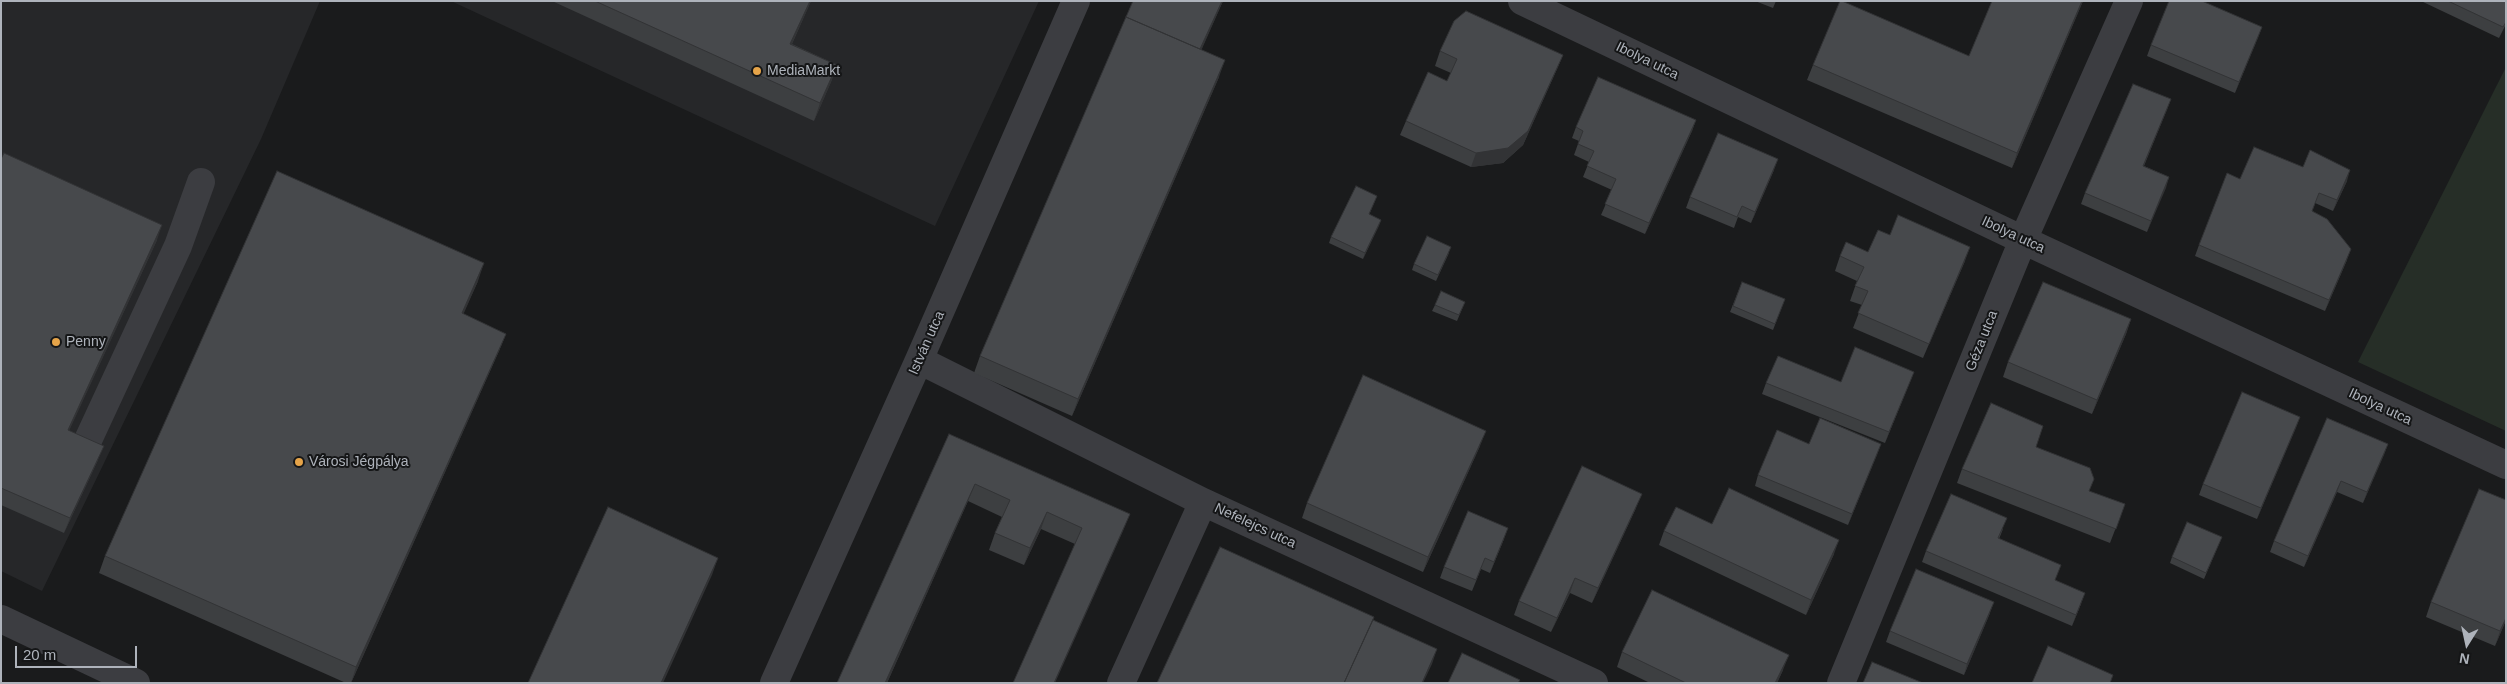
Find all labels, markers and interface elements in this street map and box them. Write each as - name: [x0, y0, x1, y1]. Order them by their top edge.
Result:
- street label: Ibolya utca: [1613, 39, 1681, 83]
- place label: MediaMarkt: [767, 63, 840, 79]
- marker: MediaMarkt: [751, 65, 763, 77]
- street label: Ibolya utca: [1979, 213, 2047, 257]
- street label: Géza utca: [1962, 308, 2002, 374]
- street label: István utca: [906, 309, 948, 377]
- place label: Penny: [66, 334, 106, 350]
- marker: Penny: [50, 336, 62, 348]
- street label: Ibolya utca: [2346, 385, 2414, 429]
- place label: Városi Jégpálya: [309, 454, 409, 470]
- marker: Városi Jégpálya: [293, 456, 305, 468]
- street label: Nefelejcs utca: [1212, 500, 1298, 552]
- north arrow: [2442, 619, 2492, 669]
- scale bar: [18, 636, 140, 668]
- text: 20 m: [23, 646, 56, 663]
- text: N: [2458, 650, 2471, 668]

